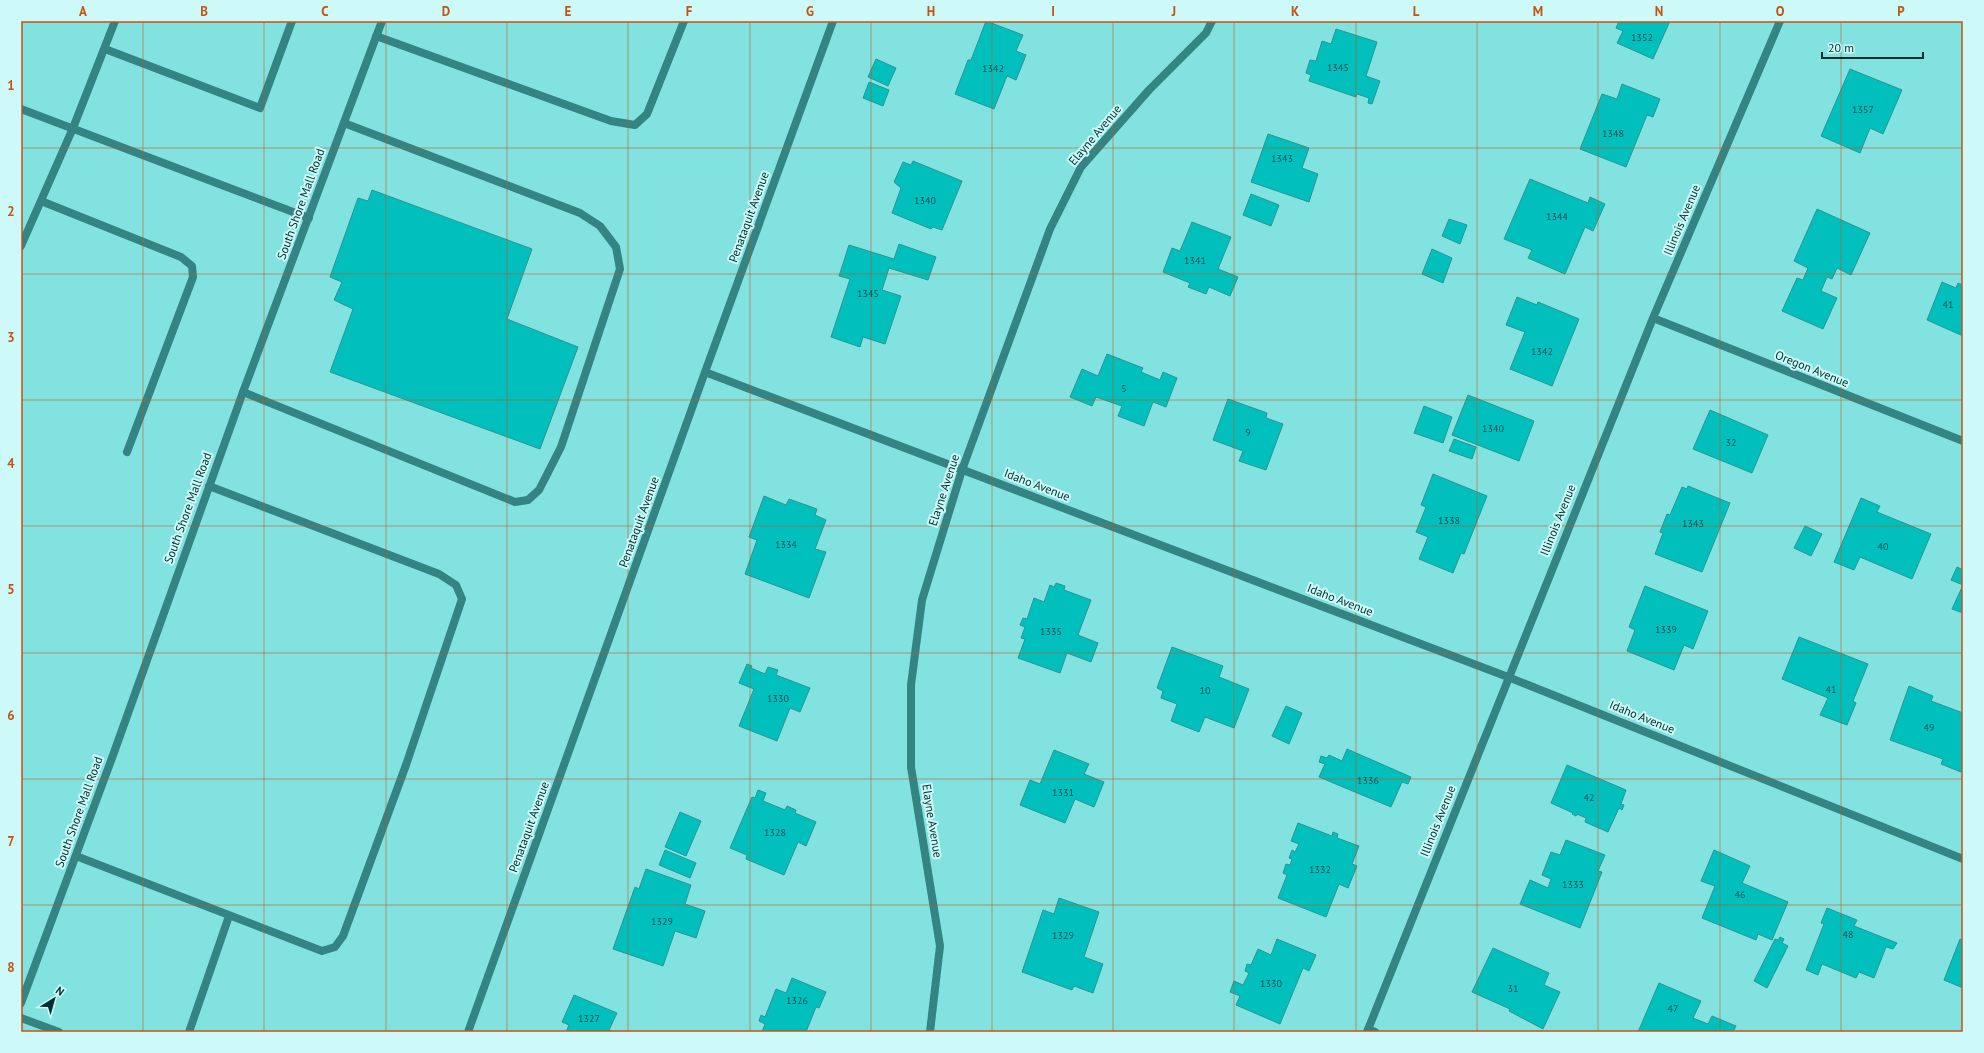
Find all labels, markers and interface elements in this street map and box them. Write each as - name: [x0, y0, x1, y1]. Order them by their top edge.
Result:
- text: A: [79, 3, 87, 20]
- text: B: [200, 3, 208, 20]
- text: C: [321, 3, 329, 20]
- text: D: [442, 3, 450, 20]
- text: E: [565, 3, 572, 20]
- text: F: [686, 3, 693, 20]
- text: G: [806, 3, 814, 20]
- text: H: [927, 3, 935, 20]
- text: I: [1051, 3, 1055, 20]
- text: J: [1171, 3, 1176, 20]
- text: K: [1291, 3, 1299, 20]
- text: L: [1413, 3, 1420, 20]
- text: M: [1533, 3, 1543, 20]
- text: N: [1655, 3, 1663, 20]
- text: O: [1776, 3, 1785, 20]
- text: P: [1897, 3, 1905, 20]
- house number: 1352: [1631, 31, 1653, 44]
- scale bar: [1822, 34, 1923, 60]
- text: 20 m: [1828, 40, 1854, 55]
- house number: 1345: [1327, 61, 1349, 74]
- house number: 1342: [982, 62, 1004, 75]
- text: 1: [7, 77, 15, 94]
- street label: Elayne Avenue: [1065, 101, 1124, 168]
- house number: 1357: [1852, 103, 1874, 116]
- house number: 1348: [1602, 127, 1624, 140]
- street label: South Shore Mall Road: [273, 146, 328, 261]
- house number: 1343: [1271, 152, 1293, 165]
- street label: Penataquit Avenue: [725, 169, 772, 264]
- street label: Illinois Avenue: [1660, 182, 1703, 257]
- house number: 1340: [914, 194, 936, 207]
- text: 2: [7, 203, 15, 220]
- house number: 1344: [1546, 210, 1568, 223]
- house number: 1341: [1184, 254, 1206, 267]
- house number: 1345: [857, 287, 879, 300]
- house number: 41: [1943, 298, 1953, 311]
- text: 3: [7, 329, 15, 346]
- house number: 1342: [1531, 345, 1553, 358]
- street label: Oregon Avenue: [1773, 347, 1851, 390]
- house number: 5: [1121, 382, 1127, 395]
- house number: 1340: [1482, 422, 1504, 435]
- house number: 9: [1245, 426, 1251, 439]
- house number: 32: [1726, 436, 1736, 449]
- street label: South Shore Mall Road: [160, 450, 215, 565]
- street label: Elayne Avenue: [925, 452, 962, 528]
- text: 4: [7, 455, 15, 472]
- street label: Idaho Avenue: [1002, 465, 1072, 504]
- street label: Penataquit Avenue: [615, 474, 662, 569]
- street label: Illinois Avenue: [1536, 482, 1579, 558]
- house number: 1338: [1438, 514, 1460, 527]
- house number: 1343: [1682, 517, 1704, 530]
- house number: 1334: [775, 538, 797, 551]
- house number: 40: [1878, 540, 1889, 553]
- street label: Idaho Avenue: [1305, 580, 1375, 619]
- text: 5: [7, 581, 15, 598]
- house number: 1339: [1655, 623, 1677, 636]
- house number: 1335: [1040, 625, 1062, 638]
- house number: 41: [1826, 683, 1836, 696]
- house number: 10: [1200, 684, 1211, 697]
- house number: 1330: [767, 692, 789, 705]
- street label: Idaho Avenue: [1607, 697, 1677, 736]
- text: 6: [7, 707, 15, 724]
- house number: 49: [1924, 721, 1934, 734]
- street label: South Shore Mall Road: [51, 754, 106, 869]
- house number: 1336: [1357, 774, 1379, 787]
- street label: Penataquit Avenue: [505, 779, 552, 874]
- street label: Elayne Avenue: [919, 783, 946, 859]
- street label: Illinois Avenue: [1416, 783, 1459, 859]
- house number: 1331: [1052, 786, 1074, 799]
- house number: 42: [1584, 791, 1594, 804]
- house number: 1328: [764, 826, 786, 839]
- text: 7: [7, 833, 15, 850]
- house number: 1332: [1309, 863, 1331, 876]
- house number: 1333: [1562, 878, 1584, 891]
- house number: 46: [1735, 888, 1745, 901]
- house number: 1329: [651, 915, 673, 928]
- house number: 48: [1843, 928, 1853, 941]
- house number: 1329: [1052, 929, 1074, 942]
- text: 8: [7, 959, 15, 976]
- house number: 1330: [1260, 977, 1282, 990]
- north arrow: [34, 979, 74, 1019]
- house number: 31: [1508, 982, 1518, 995]
- text: N: [53, 983, 67, 999]
- house number: 1326: [786, 994, 808, 1007]
- house number: 47: [1668, 1002, 1678, 1015]
- house number: 1327: [578, 1012, 600, 1025]

